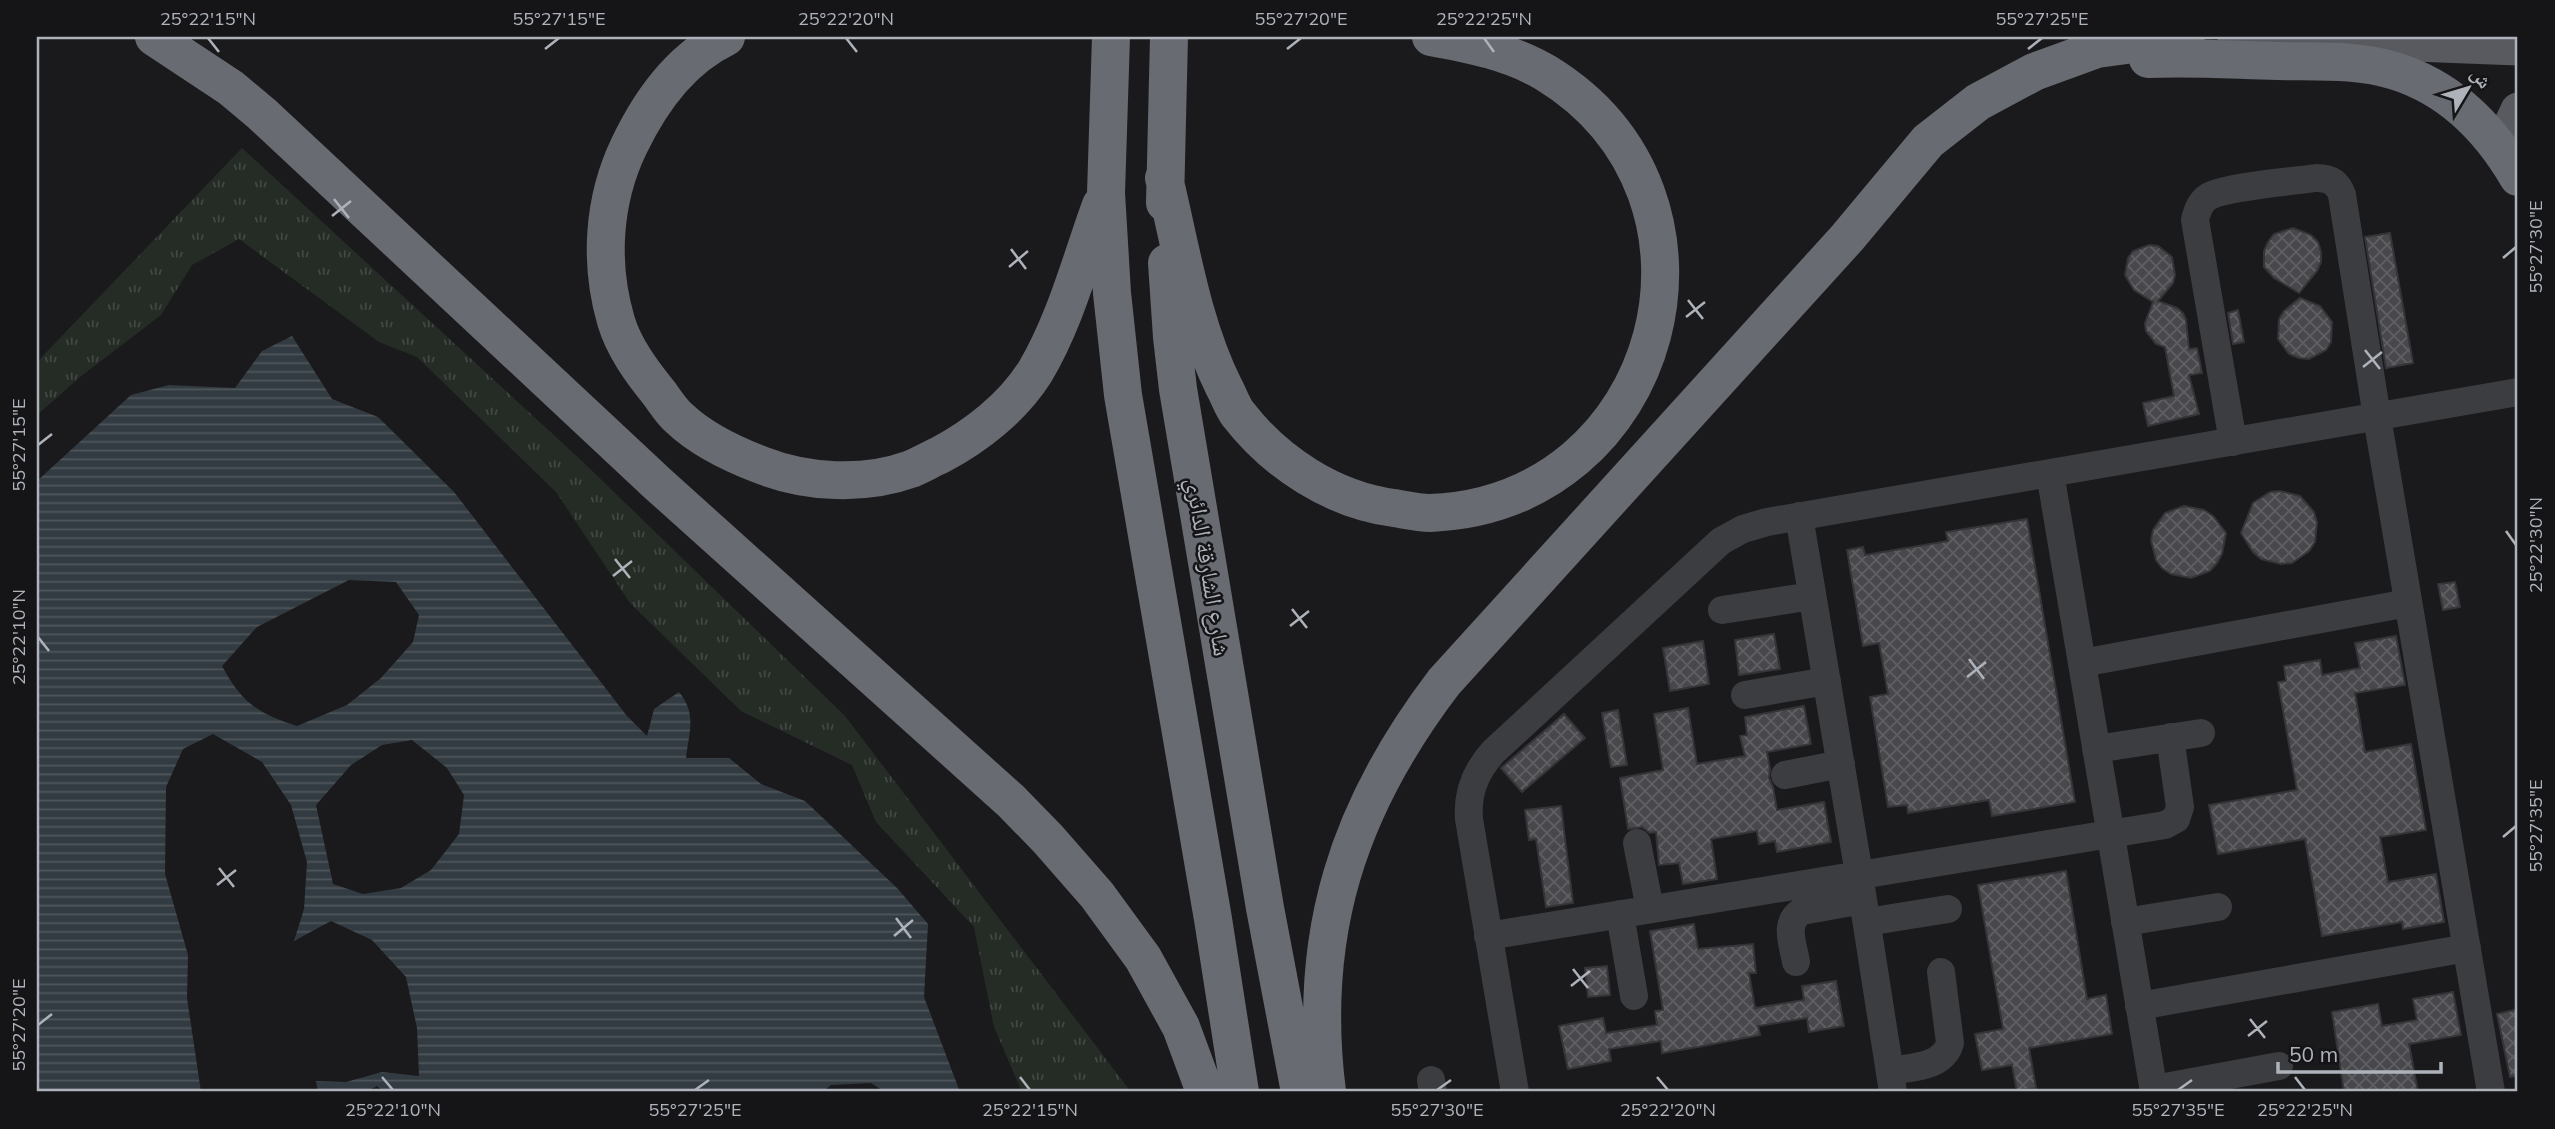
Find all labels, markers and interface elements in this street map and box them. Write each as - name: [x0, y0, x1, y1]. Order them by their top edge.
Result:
- text: 25°22'15"N: [160, 7, 256, 30]
- text: 55°27'15"E: [512, 7, 606, 30]
- text: 25°22'20"N: [798, 7, 894, 30]
- text: 55°27'20"E: [1254, 7, 1348, 30]
- text: 25°22'25"N: [1436, 7, 1532, 30]
- text: 55°27'25"E: [1995, 7, 2089, 30]
- north arrow: [2432, 52, 2502, 122]
- text: ش: [2466, 62, 2497, 93]
- text: 55°27'30"E: [2524, 200, 2547, 294]
- text: 55°27'15"E: [7, 398, 30, 492]
- street label: شارع الشارقة الدائري: [1175, 476, 1238, 659]
- text: 25°22'30"N: [2524, 497, 2547, 593]
- text: 25°22'10"N: [7, 589, 30, 685]
- text: 55°27'35"E: [2524, 779, 2547, 873]
- text: 55°27'20"E: [7, 978, 30, 1072]
- scale bar: [2278, 1031, 2441, 1075]
- text: 50 m: [2289, 1041, 2338, 1067]
- text: 25°22'10"N: [345, 1098, 441, 1121]
- text: 55°27'25"E: [648, 1098, 742, 1121]
- text: 25°22'15"N: [982, 1098, 1078, 1121]
- text: 55°27'30"E: [1390, 1098, 1484, 1121]
- text: 25°22'20"N: [1620, 1098, 1716, 1121]
- text: 55°27'35"E: [2131, 1098, 2225, 1121]
- text: 25°22'25"N: [2257, 1098, 2353, 1121]

